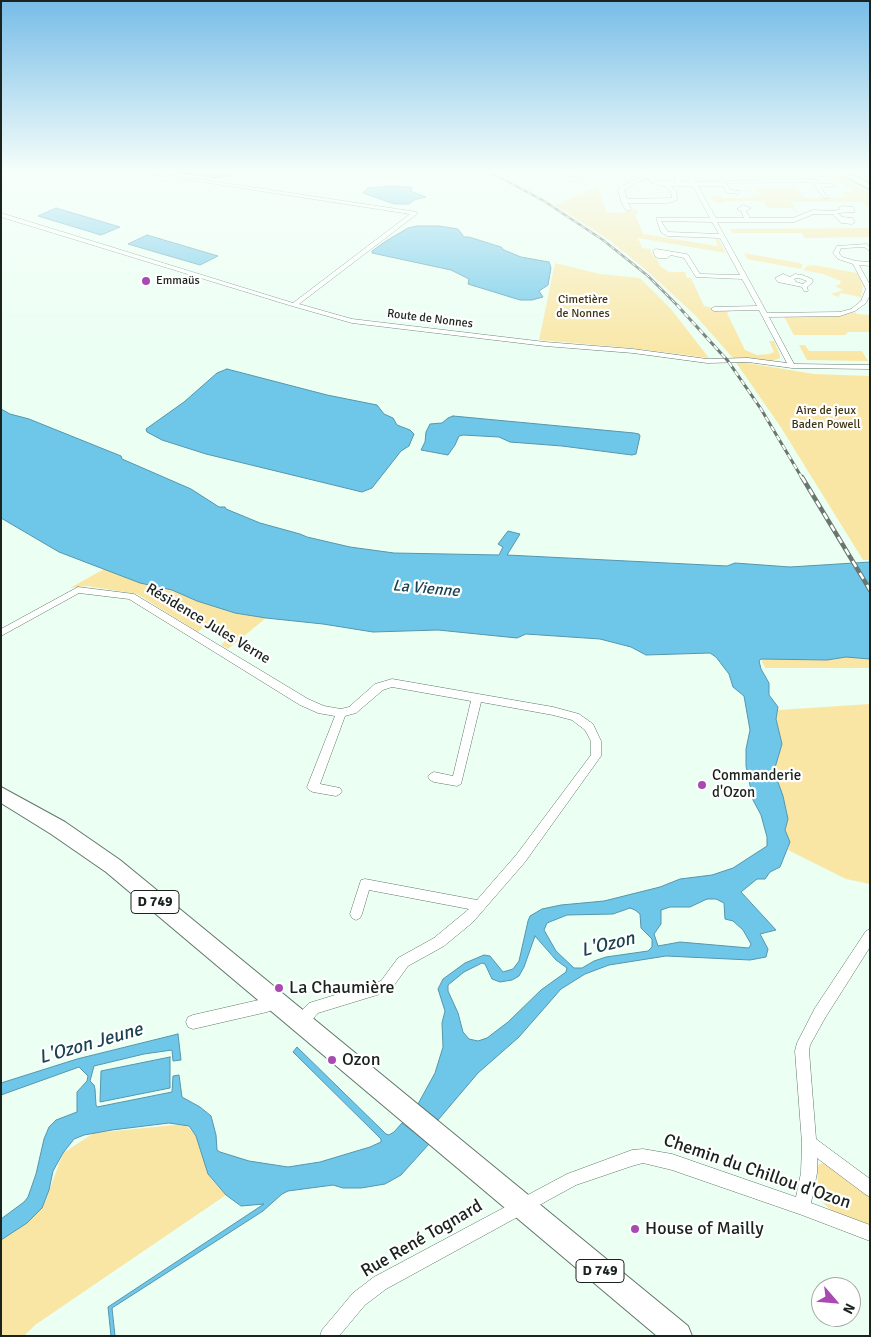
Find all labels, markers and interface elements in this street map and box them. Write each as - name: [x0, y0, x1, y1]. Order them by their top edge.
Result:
- place label: Emmaüs: [156, 274, 200, 288]
- marker: Emmaüs: [140, 275, 152, 287]
- park label: Cimetière de Nonnes: [556, 293, 610, 321]
- street label: Route de Nonnes: [386, 307, 474, 331]
- park label: Aire de jeux Baden Powell: [792, 404, 860, 432]
- water label: La Vienne: [392, 577, 460, 601]
- street label: Résidence Jules Verne: [143, 580, 273, 668]
- place label: Commanderie d'Ozon: [712, 767, 801, 802]
- marker: Commanderie d'Ozon: [696, 779, 708, 791]
- road number: D 749: [131, 890, 179, 914]
- water label: L'Ozon: [579, 927, 637, 963]
- place label: La Chaumière: [289, 977, 394, 999]
- marker: La Chaumière: [273, 982, 285, 994]
- water label: L'Ozon Jeune: [37, 1018, 145, 1070]
- place label: Ozon: [342, 1049, 381, 1071]
- marker: Ozon: [326, 1054, 338, 1066]
- street label: Chemin du Chillou d'Ozon: [661, 1130, 853, 1214]
- street label: Rue René Tognard: [357, 1195, 487, 1283]
- place label: House of Mailly: [645, 1218, 764, 1240]
- marker: House of Mailly: [629, 1223, 641, 1235]
- road number: D 749: [576, 1260, 624, 1282]
- north arrow: [811, 1277, 861, 1327]
- text: N: [839, 1300, 859, 1317]

